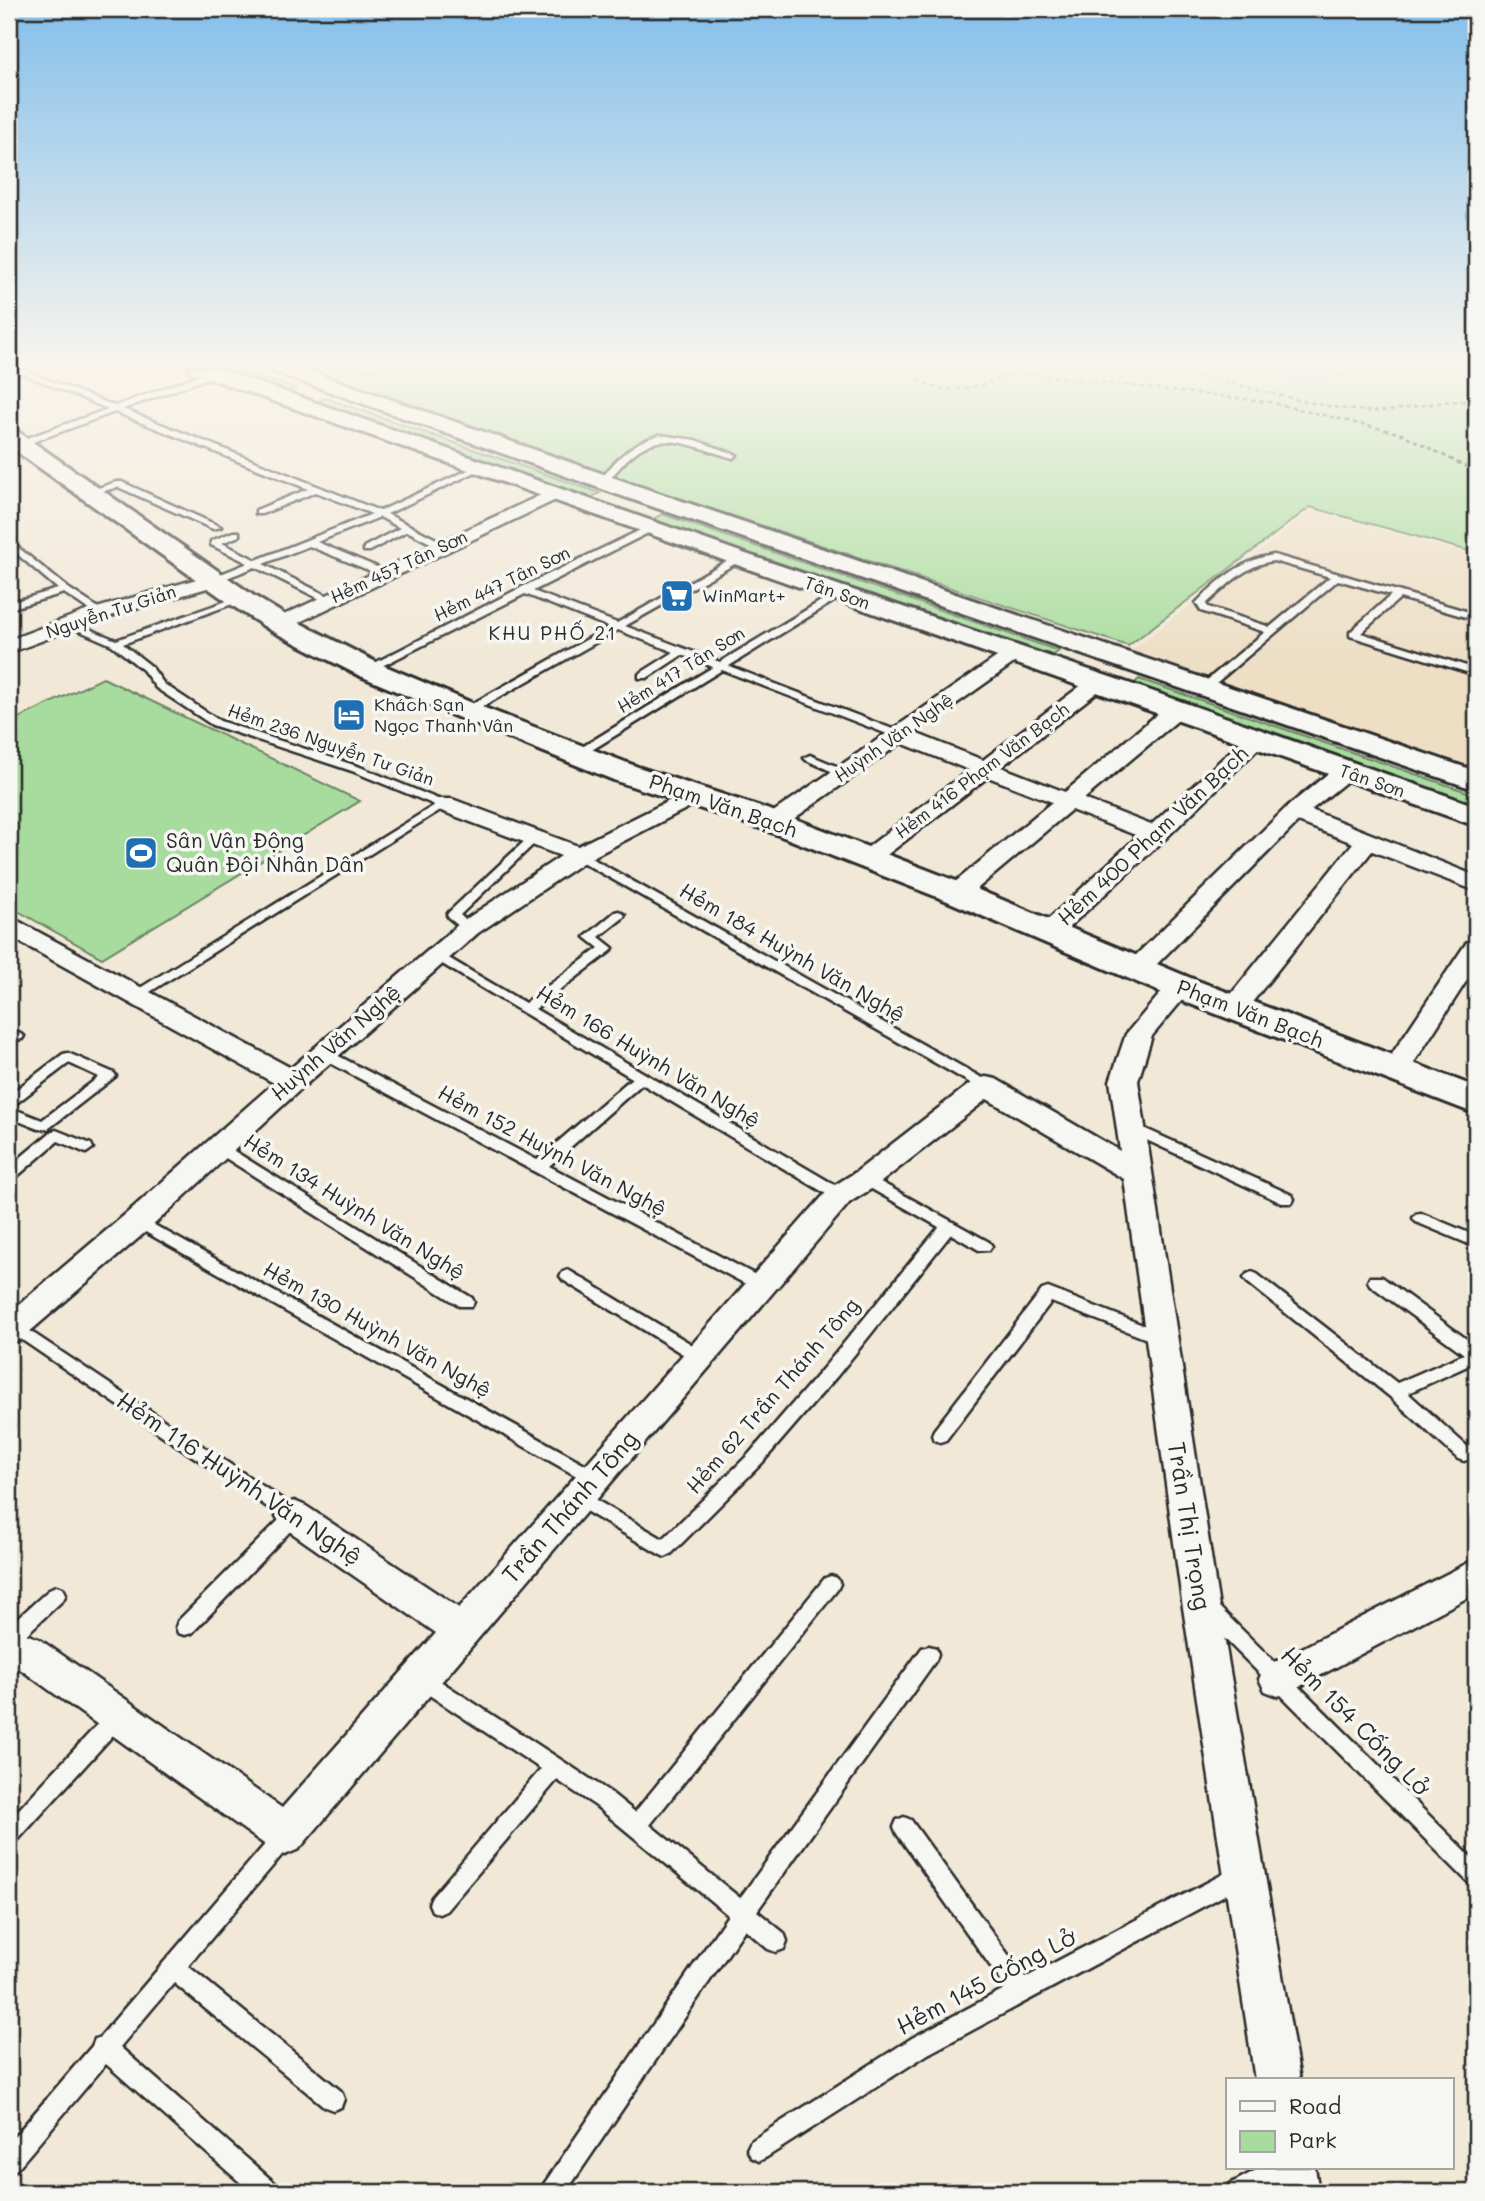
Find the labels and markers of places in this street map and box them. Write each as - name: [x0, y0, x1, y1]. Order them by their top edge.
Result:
- supermarket icon: WinMart+: [658, 577, 696, 615]
- place label: WinMart+: [702, 583, 786, 607]
- place label: Khách Sạn Ngọc Thanh Vân: [374, 692, 513, 737]
- hotel icon: Khách Sạn Ngọc Thanh Vân: [330, 696, 368, 734]
- place label: Sân Vận Động Quân Đội Nhân Dân: [166, 826, 364, 877]
- sports icon: Sân Vận Động Quân Đội Nhân Dân: [122, 834, 160, 872]

